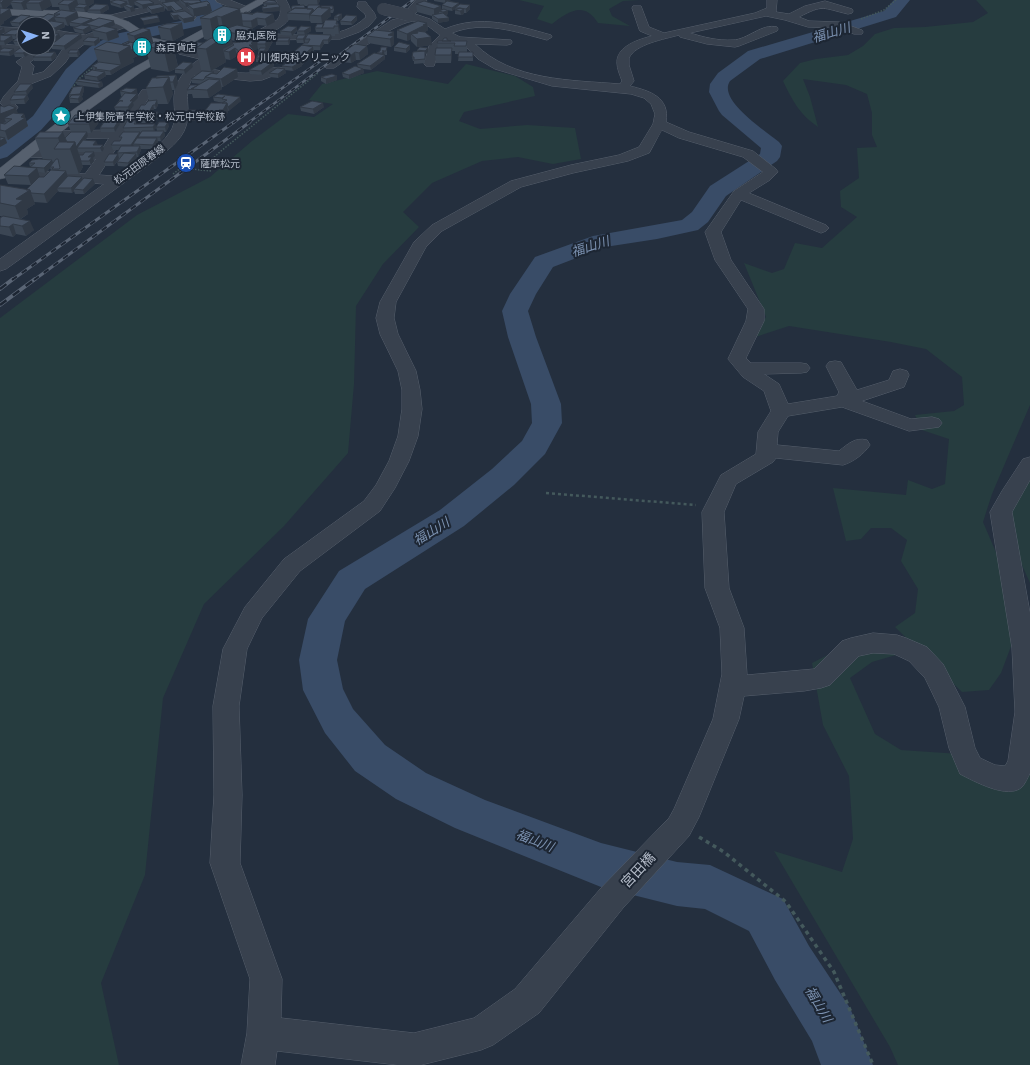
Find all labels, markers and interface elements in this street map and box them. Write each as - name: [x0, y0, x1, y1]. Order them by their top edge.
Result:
- north arrow: [16, 16, 56, 56]
- water label: 福山川: [810, 19, 854, 45]
- building icon: 脇丸医院: [211, 24, 233, 46]
- place label: 脇丸医院: [236, 30, 276, 41]
- text: N: [39, 31, 52, 40]
- building icon: 森百貨店: [131, 36, 153, 58]
- place label: 森百貨店: [156, 42, 196, 53]
- hospital icon: 川畑内科クリニック: [235, 46, 257, 68]
- place label: 川畑内科クリニック: [260, 52, 350, 63]
- place icon: 上伊集院青年学校・松元中学校跡: [50, 105, 72, 127]
- place label: 上伊集院青年学校・松元中学校跡: [75, 111, 225, 122]
- street label: 松元田原春線: [112, 142, 167, 186]
- station icon: 薩摩松元: [175, 152, 197, 174]
- place label: 薩摩松元: [200, 158, 240, 169]
- water label: 福山川: [569, 233, 613, 260]
- water label: 福山川: [411, 514, 453, 548]
- water label: 福山川: [514, 826, 558, 855]
- street label: 宮田橋: [618, 849, 658, 891]
- water label: 福山川: [802, 984, 836, 1027]

